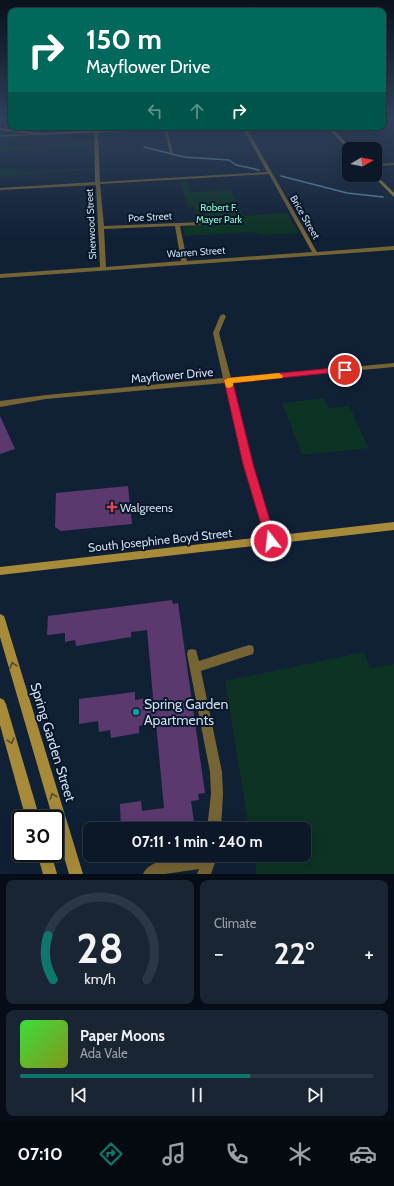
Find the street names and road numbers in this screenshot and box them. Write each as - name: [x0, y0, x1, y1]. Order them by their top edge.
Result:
- street label: Sherwood Street: [83, 187, 99, 260]
- street label: Brice Street: [287, 193, 323, 242]
- street label: Poe Street: [128, 209, 173, 225]
- street label: Warren Street: [166, 243, 226, 261]
- street label: Mayflower Drive: [130, 364, 214, 386]
- street label: South Josephine Boyd Street: [87, 525, 233, 555]
- street label: Spring Garden Street: [26, 680, 80, 804]

